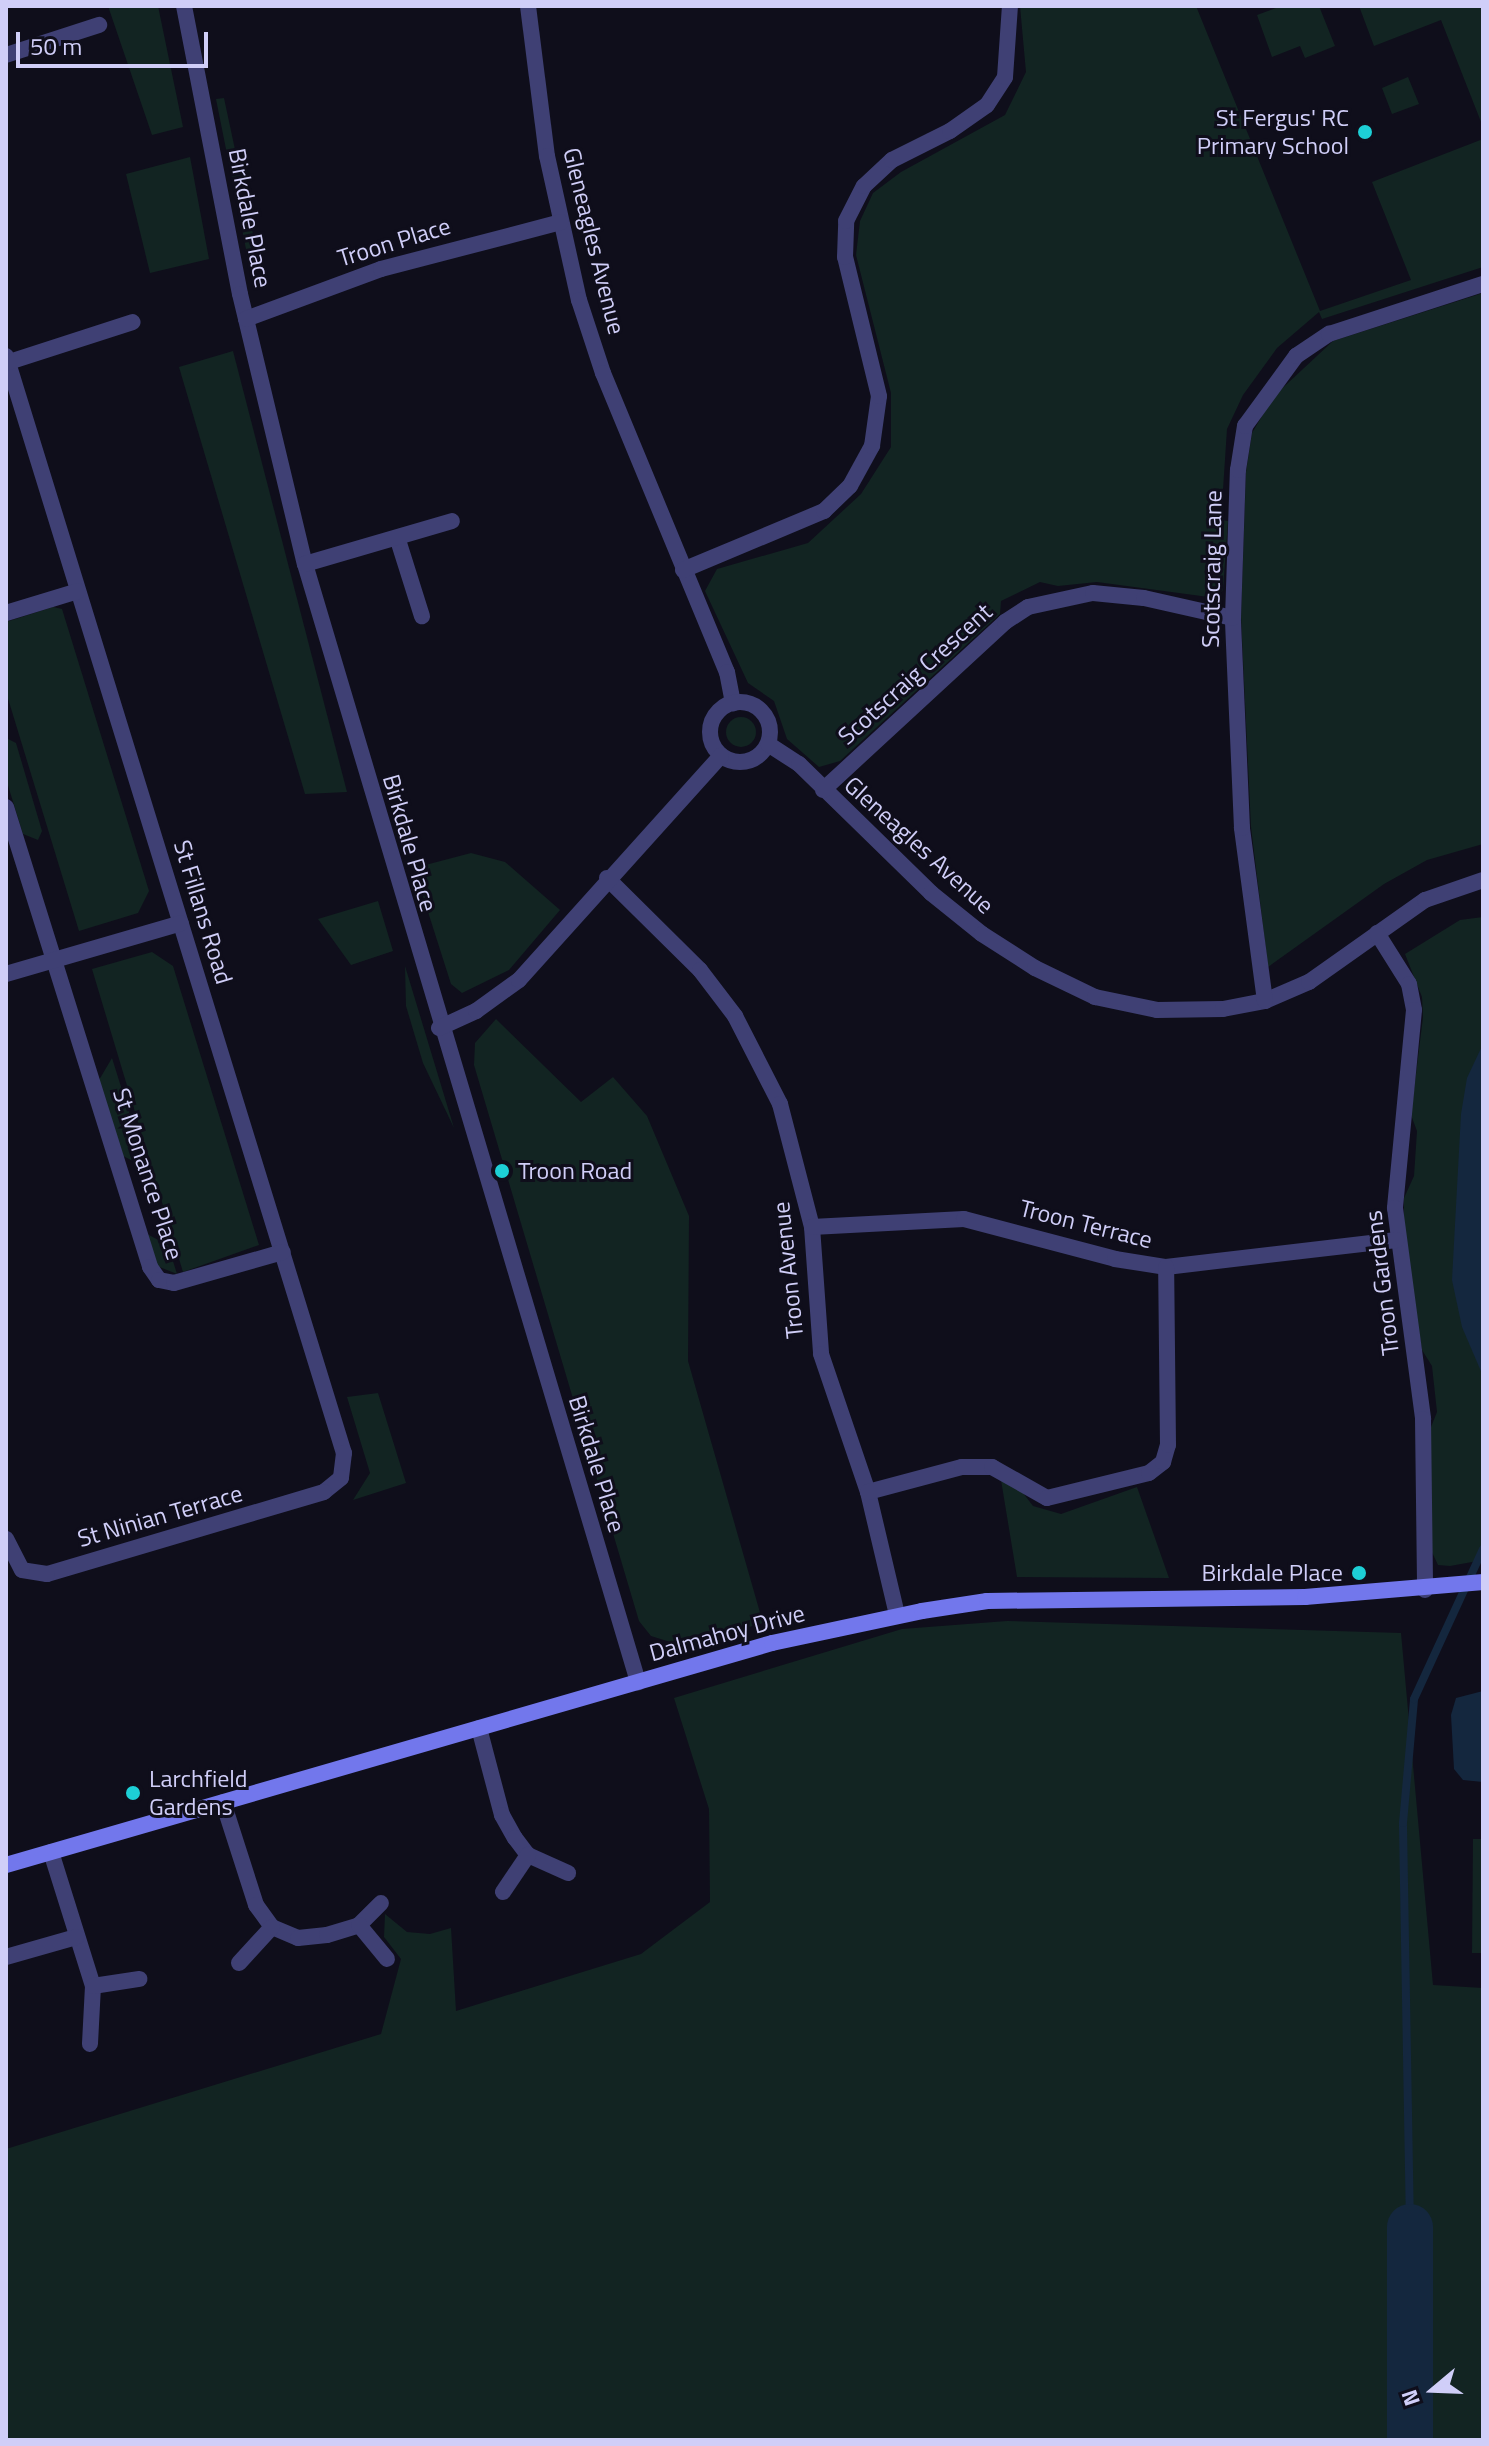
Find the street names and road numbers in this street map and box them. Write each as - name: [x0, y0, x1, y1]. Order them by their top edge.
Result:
- street label: Gleneagles Avenue: [557, 145, 631, 337]
- street label: Birkdale Place: [222, 146, 278, 290]
- street label: Troon Place: [334, 211, 454, 273]
- street label: Scotscraig Lane: [1196, 490, 1228, 648]
- street label: Scotscraig Crescent: [832, 597, 998, 751]
- street label: Gleneagles Avenue: [838, 770, 1000, 920]
- street label: Birkdale Place: [377, 771, 443, 915]
- street label: St Fillans Road: [167, 837, 239, 987]
- street label: St Monance Place: [107, 1084, 189, 1264]
- street label: Troon Terrace: [1017, 1194, 1155, 1254]
- street label: Troon Avenue: [767, 1200, 809, 1340]
- street label: Troon Gardens: [1359, 1209, 1405, 1357]
- street label: Birkdale Place: [563, 1392, 631, 1536]
- street label: St Ninian Terrace: [74, 1479, 246, 1553]
- street label: Dalmahoy Drive: [646, 1598, 808, 1668]

